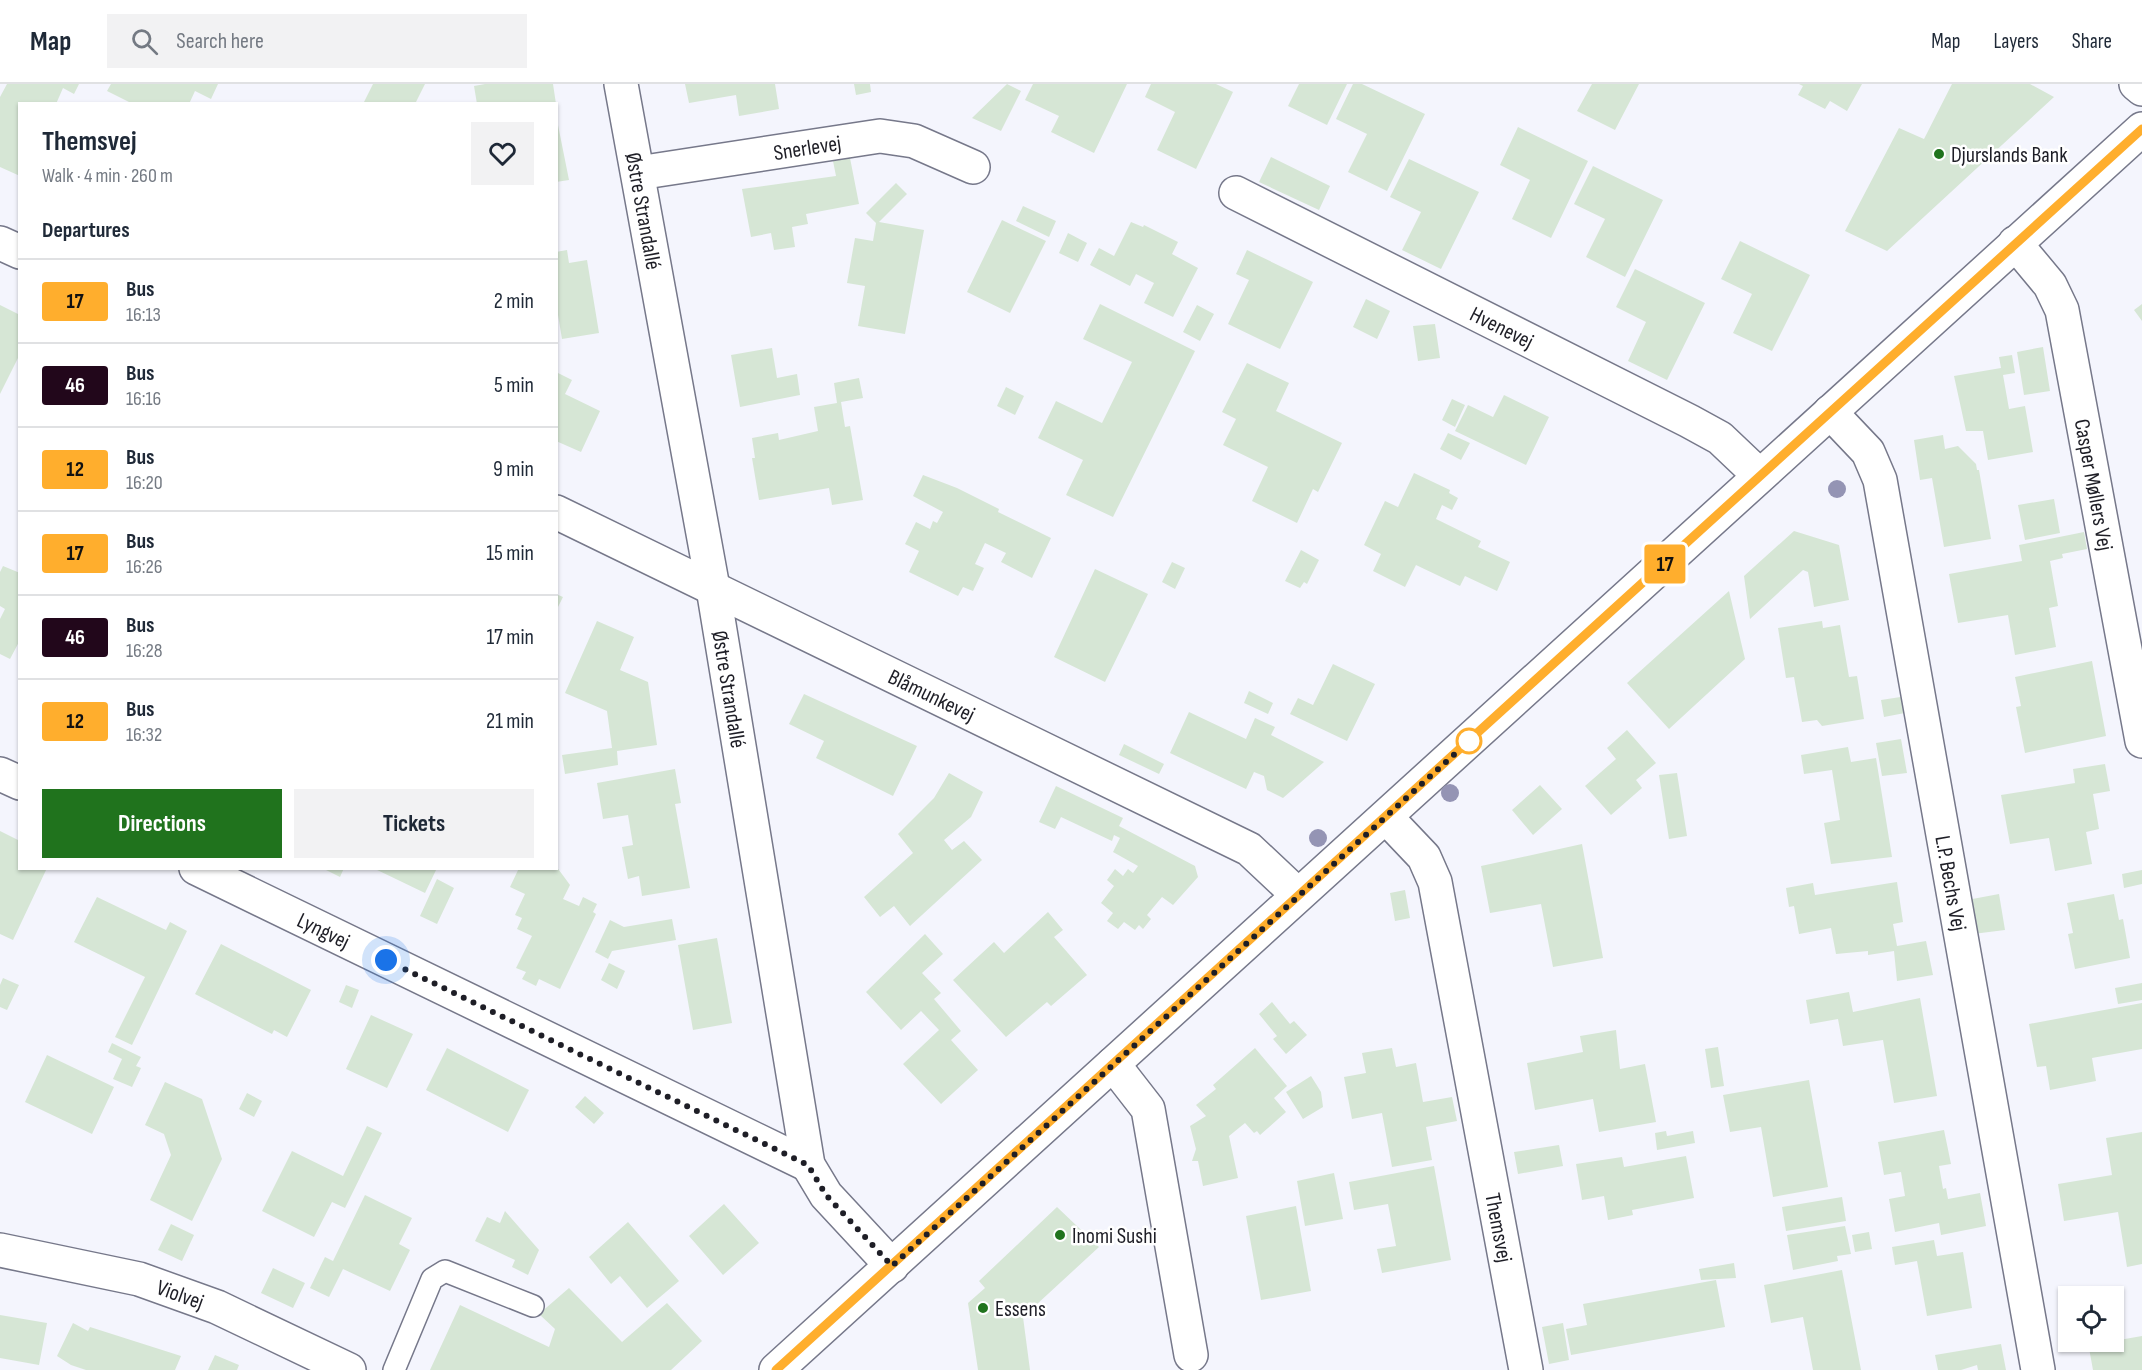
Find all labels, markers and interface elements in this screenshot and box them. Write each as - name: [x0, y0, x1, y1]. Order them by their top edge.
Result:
- search box: [107, 14, 527, 68]
- text: Map: [30, 25, 71, 58]
- icon: search: [128, 25, 161, 58]
- text: Search here: [176, 28, 264, 55]
- text: Map: [1931, 29, 1960, 54]
- text: Layers: [1993, 29, 2039, 54]
- text: Share: [2072, 29, 2112, 54]
- button: heart: [471, 122, 534, 185]
- text: Themsvej: [42, 125, 137, 158]
- street label: Snerlevej: [772, 130, 843, 167]
- place label: Djurslands Bank: [1951, 142, 2068, 169]
- marker: Djurslands Bank: [1932, 147, 1946, 161]
- street label: Østre Strandallé: [619, 150, 667, 272]
- text: Walk · 4 min · 260 m: [42, 164, 173, 188]
- text: Departures: [42, 217, 130, 244]
- text: Bus: [126, 276, 155, 303]
- text: 2 min: [494, 288, 534, 315]
- text: 17: [66, 289, 84, 314]
- street label: Hvenevej: [1465, 301, 1538, 356]
- text: 16:13: [126, 303, 161, 327]
- text: Bus: [126, 360, 155, 387]
- text: 5 min: [494, 372, 534, 399]
- text: 46: [65, 373, 85, 398]
- text: 16:16: [126, 387, 161, 411]
- street label: Casper Møllers Vej: [2068, 417, 2118, 553]
- text: Bus: [126, 444, 155, 471]
- text: 9 min: [493, 456, 534, 483]
- text: 12: [66, 457, 84, 482]
- text: 16:20: [126, 471, 163, 495]
- text: Bus: [126, 528, 155, 555]
- text: 15 min: [486, 540, 534, 567]
- text: 17: [66, 541, 84, 566]
- line badge: 17: [1638, 544, 1692, 584]
- text: 17: [1656, 552, 1674, 577]
- text: 16:26: [126, 555, 163, 579]
- text: Bus: [126, 612, 155, 639]
- text: 17 min: [486, 624, 534, 651]
- text: 46: [65, 625, 85, 650]
- street label: Østre Strandallé: [705, 629, 751, 750]
- text: 16:28: [126, 639, 163, 663]
- street label: Blåmunkevej: [884, 664, 979, 729]
- text: Bus: [126, 696, 155, 723]
- text: 21 min: [486, 708, 534, 735]
- text: 12: [66, 709, 84, 734]
- text: 16:32: [126, 723, 162, 747]
- unlabelled marker: [1456, 728, 1482, 754]
- button: Directions: [42, 789, 282, 858]
- button: Tickets: [294, 789, 534, 858]
- street label: L.P. Bechs Vej: [1928, 833, 1972, 933]
- street label: Lyngvej: [292, 907, 354, 956]
- your location: [371, 945, 401, 975]
- street label: Themsvej: [1478, 1191, 1518, 1265]
- place label: Inomi Sushi: [1072, 1223, 1157, 1250]
- marker: Inomi Sushi: [1053, 1228, 1067, 1242]
- street label: Violvej: [153, 1274, 207, 1316]
- map controls: [2058, 1286, 2124, 1352]
- button: locate: [2058, 1286, 2124, 1352]
- place label: Essens: [995, 1296, 1046, 1323]
- marker: Essens: [976, 1301, 990, 1315]

